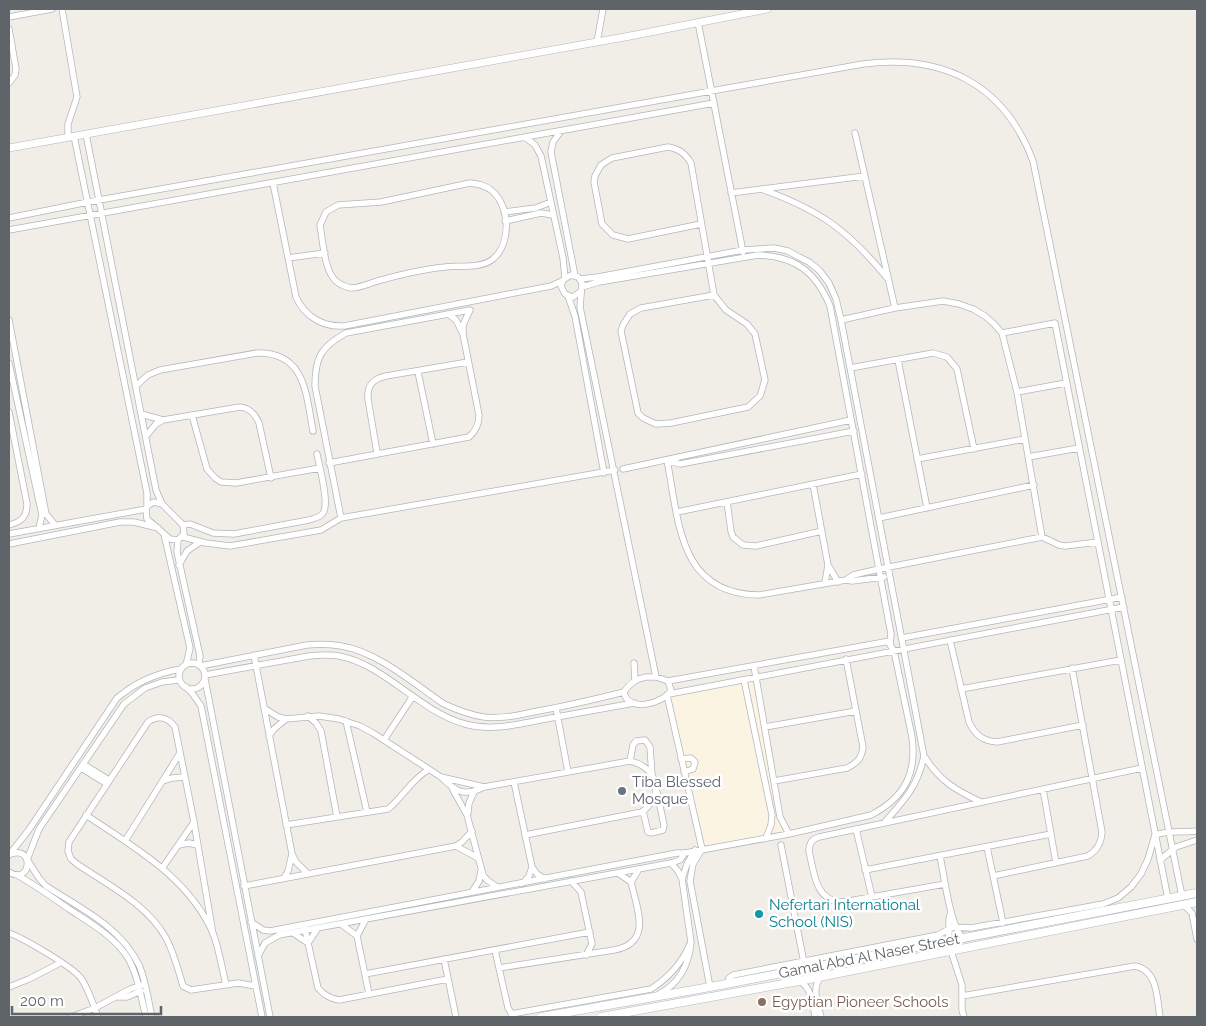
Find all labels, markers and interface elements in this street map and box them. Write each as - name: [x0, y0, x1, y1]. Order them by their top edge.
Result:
- place label: Tiba Blessed Mosque: [632, 773, 721, 808]
- marker: Tiba Blessed Mosque: [616, 785, 628, 797]
- place label: Nefertari International School (NIS): [769, 896, 921, 931]
- marker: Nefertari International School (NIS): [753, 908, 765, 920]
- street label: Gamal Abd Al Naser Street: [777, 930, 961, 982]
- scale bar: [12, 984, 161, 1016]
- text: 200 m: [20, 992, 64, 1010]
- place label: Egyptian Pioneer Schools: [772, 993, 948, 1011]
- marker: Egyptian Pioneer Schools: [756, 996, 768, 1008]

